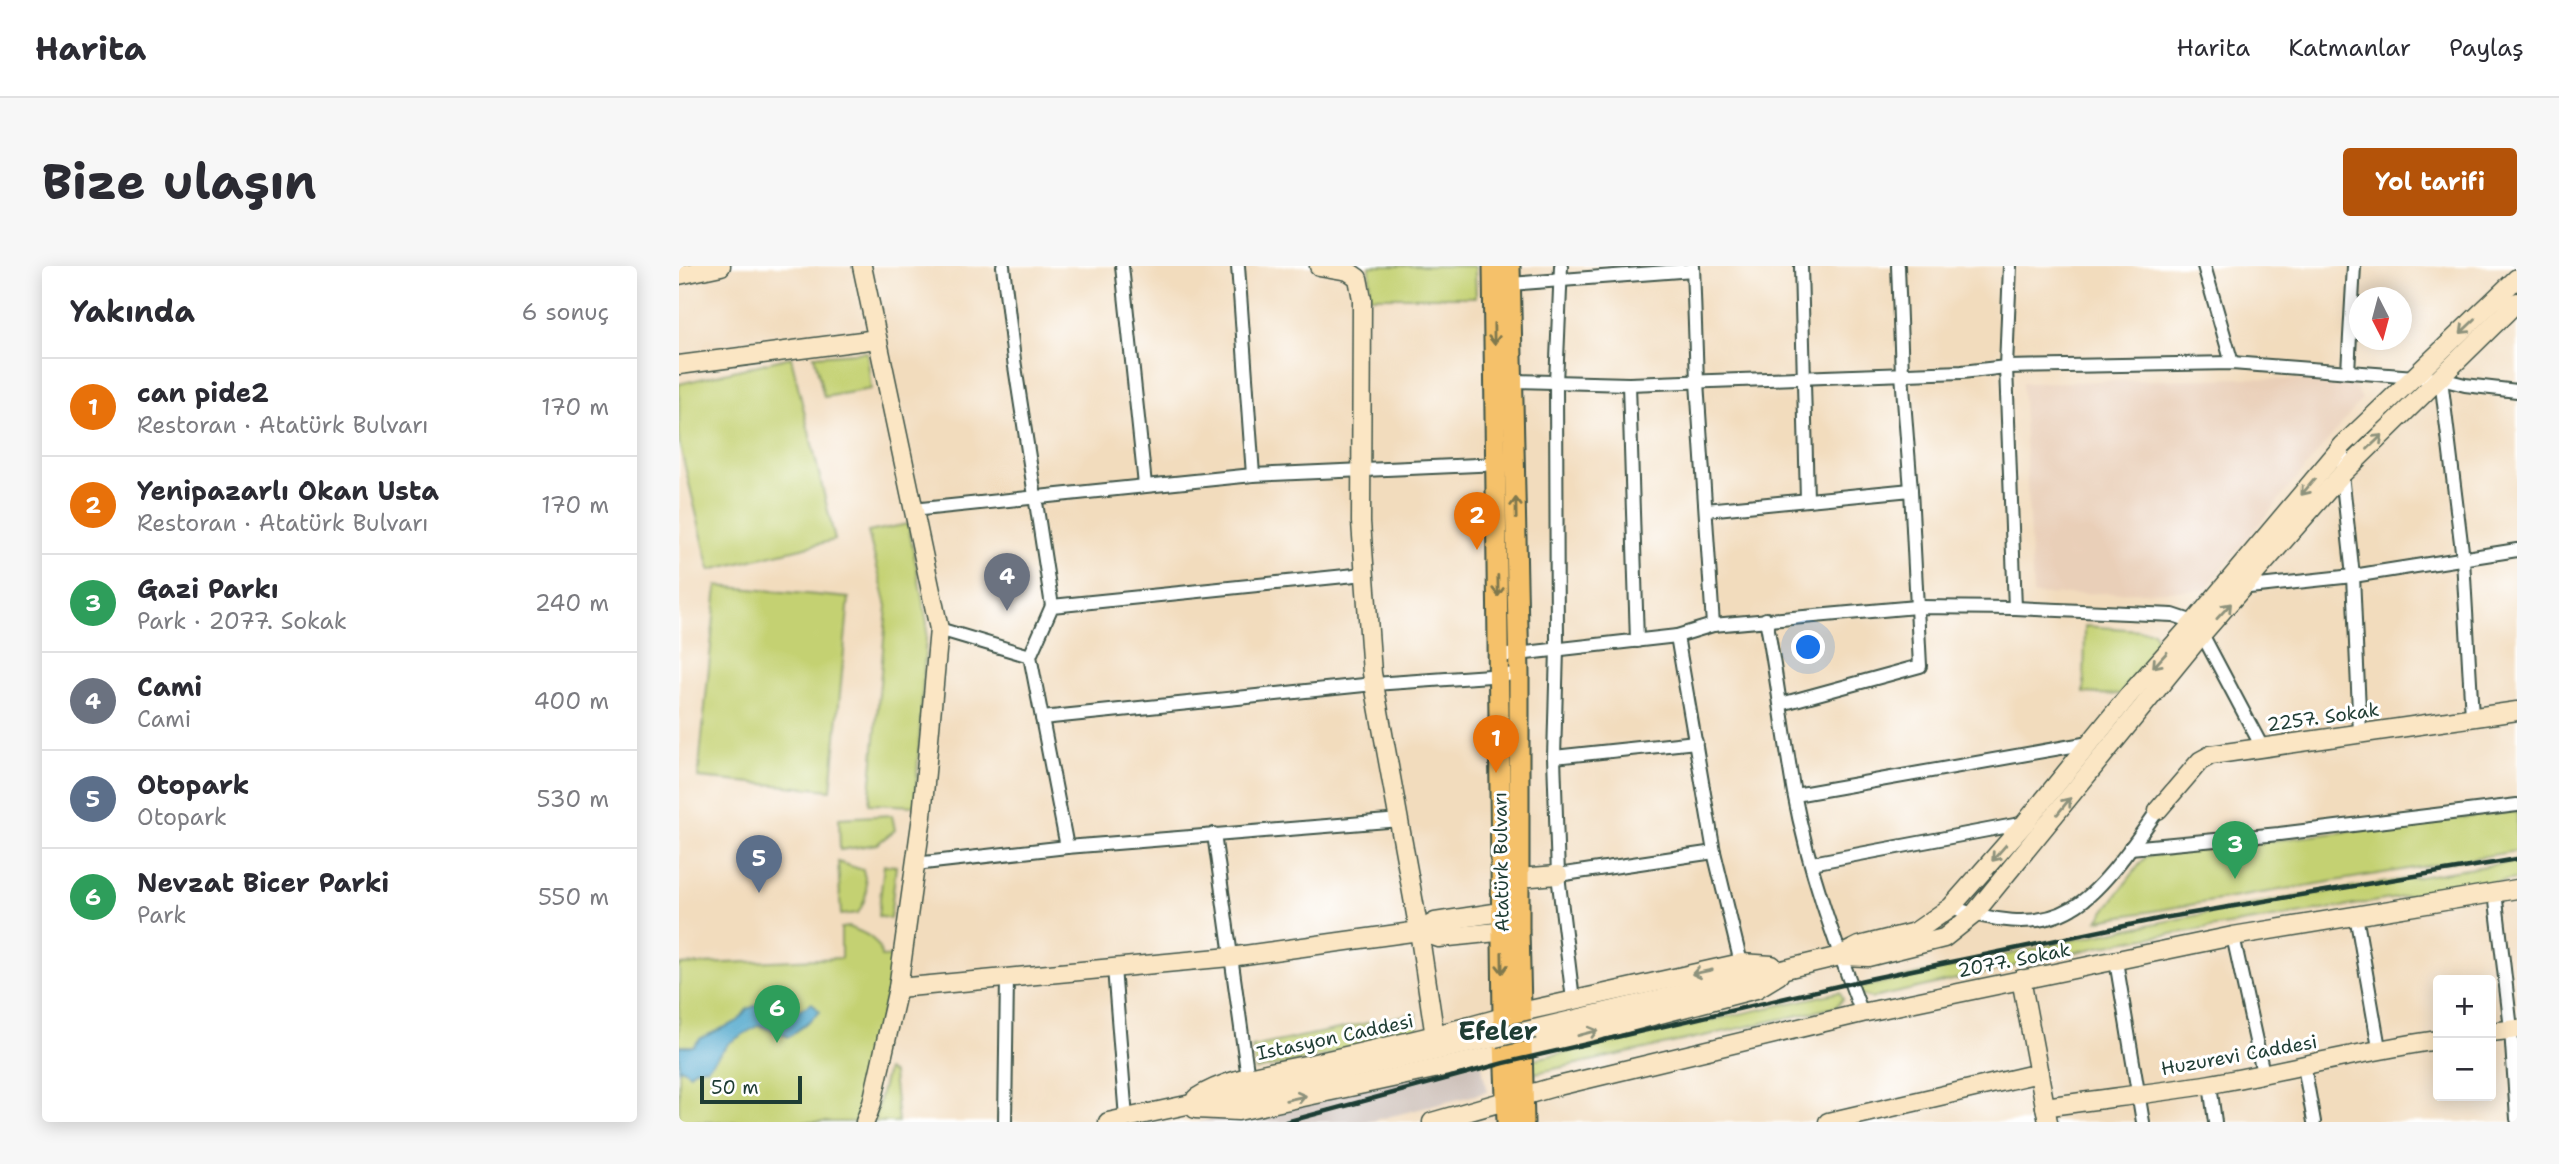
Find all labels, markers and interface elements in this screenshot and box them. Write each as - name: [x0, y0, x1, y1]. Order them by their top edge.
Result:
- text: Harita: [35, 26, 146, 71]
- text: Harita: [2177, 32, 2250, 64]
- text: Katmanlar: [2288, 32, 2411, 64]
- text: Paylaş: [2449, 32, 2524, 64]
- button: Yol tarifi: [2343, 148, 2517, 216]
- text: Bize ulaşın: [42, 149, 317, 215]
- north arrow: [2349, 287, 2412, 350]
- text: Yakında: [70, 291, 195, 332]
- text: 6 sonuç: [522, 297, 609, 327]
- one-way arrow: [2460, 317, 2477, 334]
- one-way arrow: [1487, 322, 1500, 345]
- text: can pide2: [137, 375, 269, 410]
- text: 1: [88, 392, 98, 422]
- text: 170 m: [541, 392, 609, 422]
- text: Restoran · Atatürk Bulvarı: [137, 410, 429, 440]
- one-way arrow: [2366, 433, 2383, 450]
- text: Yenipazarlı Okan Usta: [137, 473, 439, 508]
- one-way arrow: [2300, 478, 2316, 496]
- text: 2: [85, 490, 101, 520]
- text: 170 m: [541, 490, 609, 520]
- pin: 2: [1454, 492, 1500, 550]
- one-way arrow: [1509, 497, 1522, 520]
- text: Restoran · Atatürk Bulvarı: [137, 508, 429, 538]
- pin: 4: [984, 553, 1030, 611]
- text: Gazi Parkı: [137, 571, 279, 606]
- one-way arrow: [1491, 574, 1505, 597]
- text: 3: [85, 588, 101, 618]
- text: 240 m: [535, 588, 609, 618]
- one-way arrow: [2215, 603, 2232, 620]
- text: Park · 2077. Sokak: [137, 606, 347, 636]
- your location: [1791, 630, 1825, 664]
- one-way arrow: [2152, 651, 2168, 669]
- text: Cami: [137, 669, 202, 704]
- text: 4: [85, 686, 101, 716]
- text: 400 m: [533, 686, 609, 716]
- street label: 2257. Sokak: [2265, 697, 2381, 737]
- text: Cami: [137, 704, 191, 734]
- pin: 1: [1473, 715, 1519, 773]
- text: Otopark: [137, 767, 250, 802]
- text: 5: [86, 784, 100, 814]
- text: 530 m: [537, 784, 609, 814]
- street label: Atatürk Bulvarı: [1487, 792, 1515, 932]
- one-way arrow: [2056, 797, 2071, 815]
- text: Otopark: [137, 802, 227, 832]
- pin: 3: [2212, 821, 2258, 879]
- pin: 5: [736, 835, 782, 893]
- one-way arrow: [1991, 844, 2007, 862]
- text: Nevzat Bicer Parki: [137, 865, 389, 900]
- text: 6: [85, 882, 101, 912]
- text: 550 m: [538, 882, 609, 912]
- text: Park: [137, 900, 186, 930]
- street label: 2077. Sokak: [1955, 937, 2073, 983]
- one-way arrow: [1496, 952, 1509, 975]
- one-way arrow: [1691, 965, 1714, 979]
- map controls: [2433, 975, 2496, 1101]
- button: +: [2433, 975, 2496, 1038]
- pin: 6: [754, 985, 800, 1043]
- street label: Istasyon Caddesi: [1254, 1008, 1416, 1066]
- district label: Efeler: [1458, 1013, 1538, 1048]
- one-way arrow: [1576, 1026, 1599, 1039]
- street label: Huzurevi Caddesi: [2159, 1029, 2319, 1081]
- button: −: [2433, 1038, 2496, 1101]
- scale bar: [700, 1073, 801, 1105]
- text: 50 m: [711, 1075, 759, 1100]
- one-way arrow: [1284, 1091, 1307, 1105]

